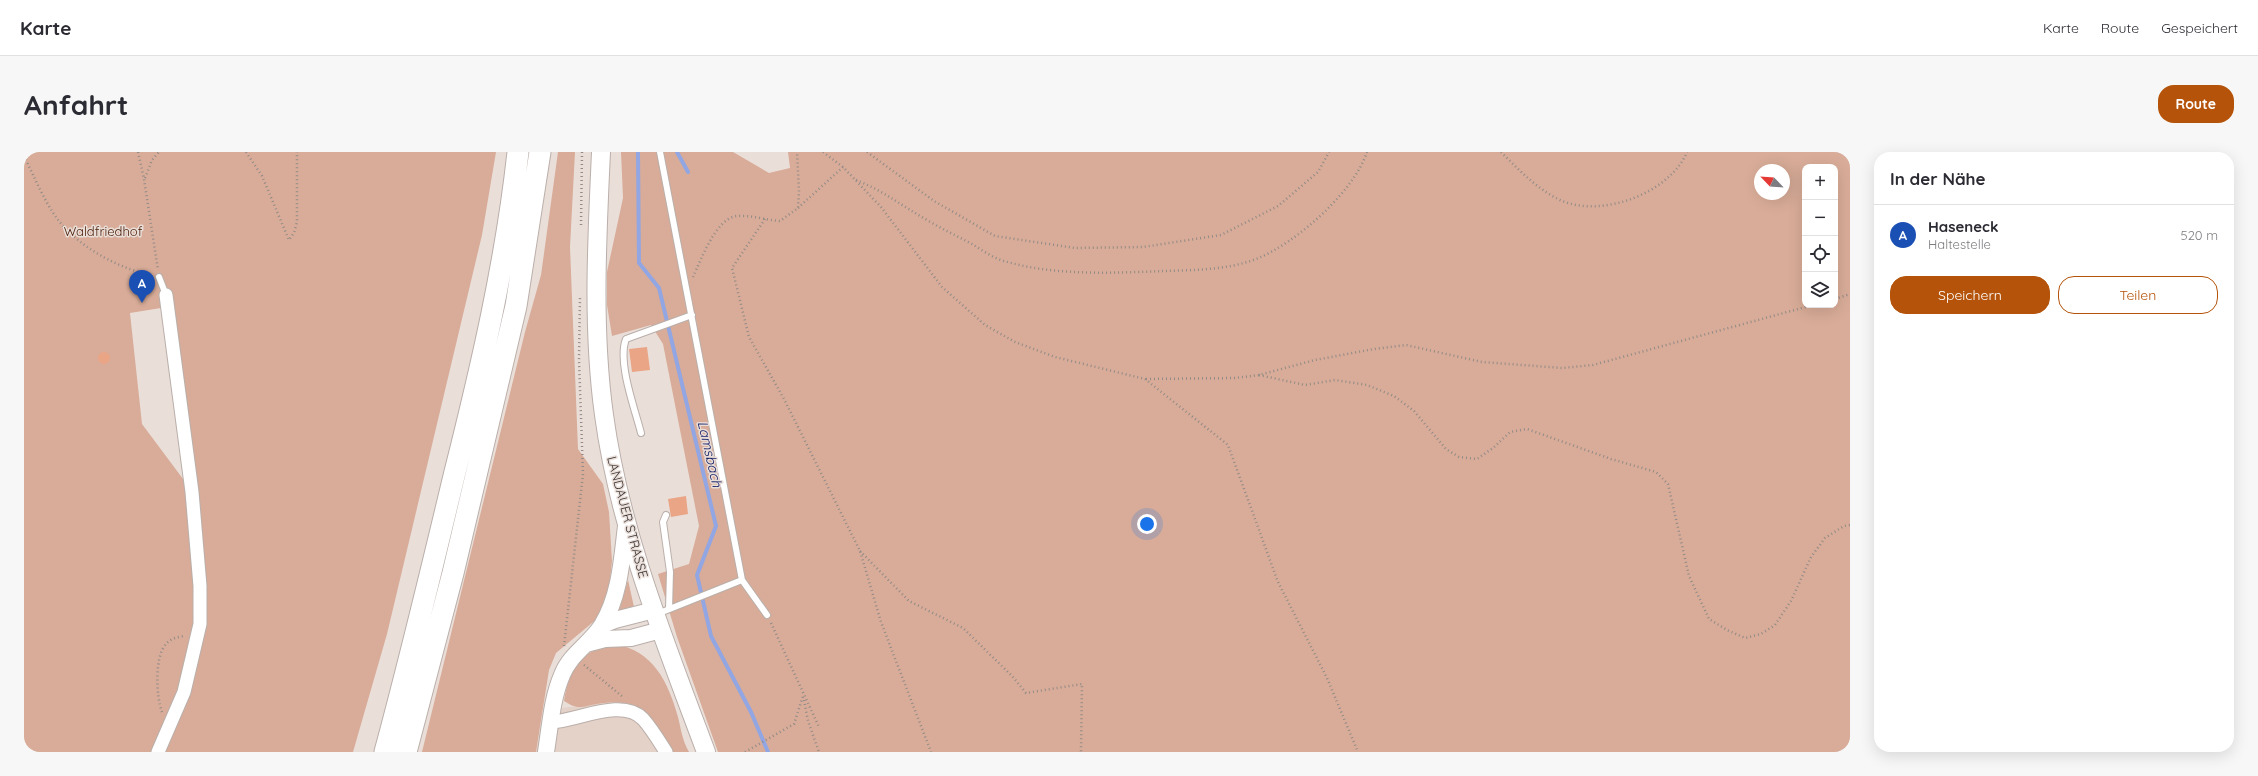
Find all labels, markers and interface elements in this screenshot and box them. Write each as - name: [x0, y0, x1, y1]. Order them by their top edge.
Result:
- text: Karte: [20, 16, 72, 40]
- text: Karte: [2043, 19, 2079, 37]
- text: Route: [2101, 19, 2139, 37]
- text: Gespeichert: [2161, 19, 2238, 37]
- button: Route: [2158, 85, 2234, 123]
- text: Anfahrt: [24, 87, 128, 122]
- north arrow: [1754, 164, 1790, 200]
- map controls: [1802, 164, 1838, 308]
- button: +: [1802, 164, 1838, 200]
- text: In der Nähe: [1890, 168, 1986, 189]
- button: −: [1802, 200, 1838, 236]
- text: Haseneck: [1928, 217, 1998, 236]
- park label: Waldfriedhof: [64, 223, 143, 239]
- text: A: [1899, 227, 1907, 243]
- text: 520 m: [2181, 227, 2218, 243]
- button: locate: [1802, 236, 1838, 272]
- text: Haltestelle: [1928, 236, 1991, 252]
- pin: A: [129, 270, 155, 303]
- button: layers: [1802, 272, 1838, 308]
- button: Speichern: [1890, 276, 2050, 314]
- button: Teilen: [2058, 276, 2218, 314]
- water label: Lamsbach: [694, 419, 727, 490]
- street label: LANDAUER STRASSE: [604, 454, 652, 580]
- your location: [1137, 514, 1157, 534]

